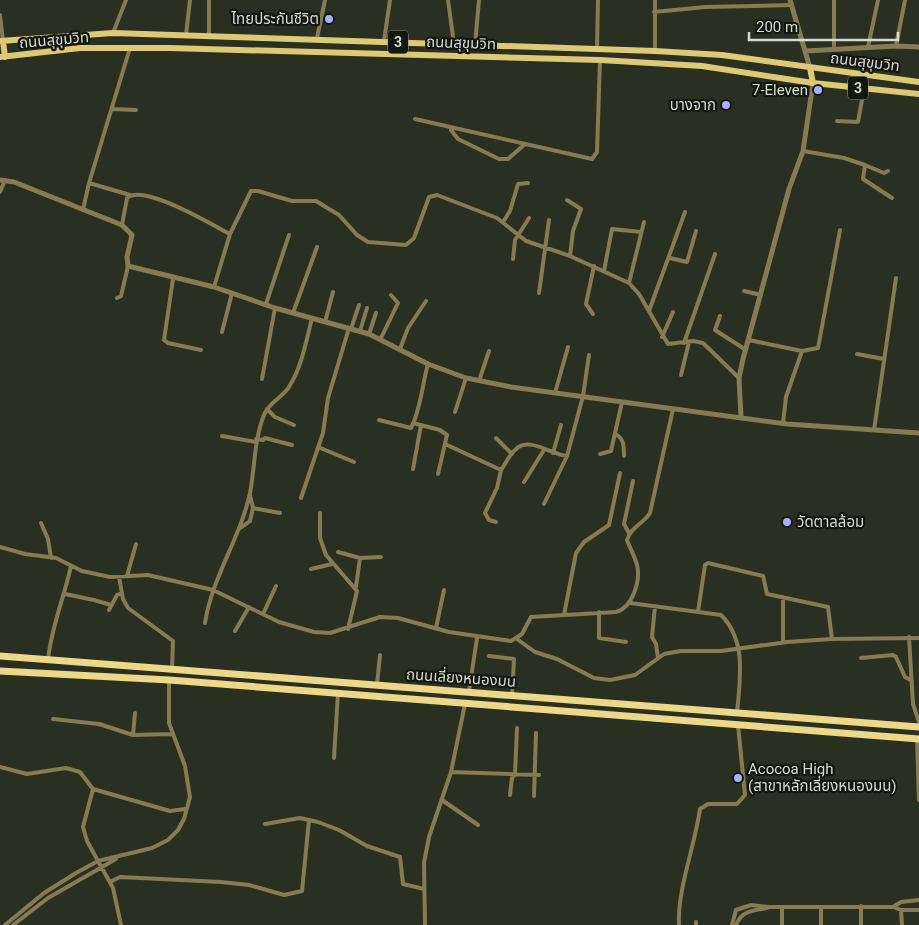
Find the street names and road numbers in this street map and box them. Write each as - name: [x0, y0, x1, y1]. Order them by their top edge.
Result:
- street label: ถนนสุขุมวิท: [18, 28, 90, 52]
- road number: 3: [388, 31, 408, 54]
- street label: ถนนสุขุมวิท: [426, 33, 496, 53]
- street label: ถนนสุขุมวิท: [829, 49, 901, 75]
- road number: 3: [848, 76, 868, 100]
- street label: ถนนเลี่ยงหนองมน: [405, 663, 517, 691]

